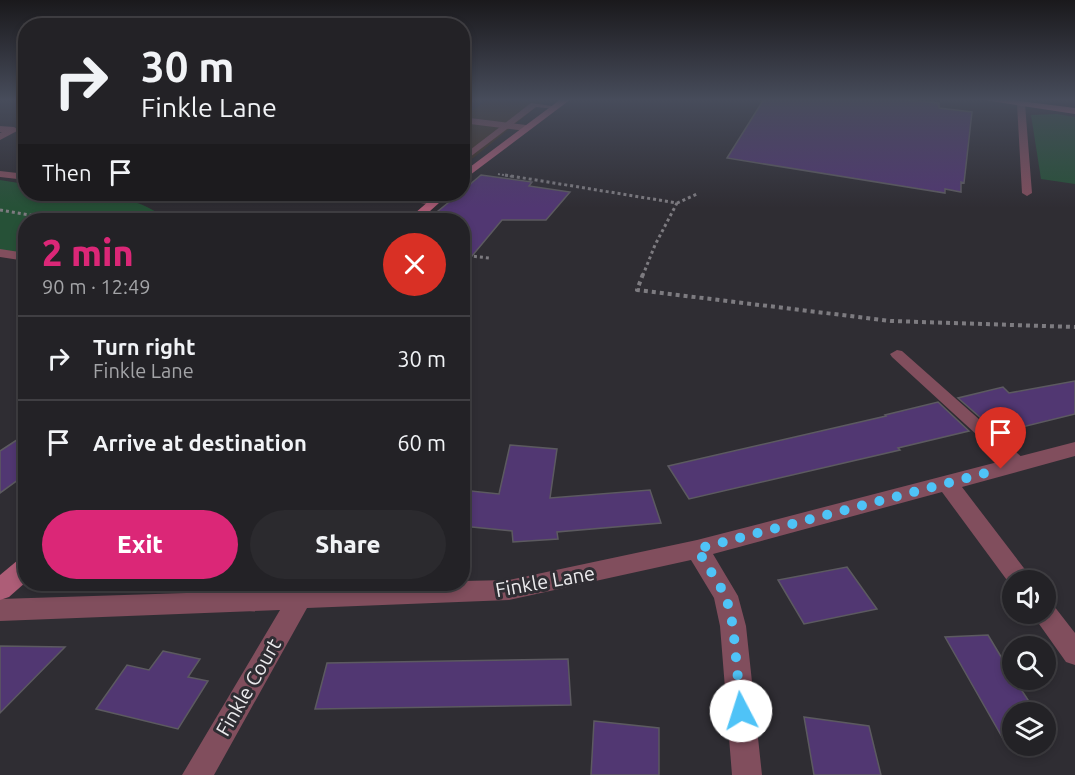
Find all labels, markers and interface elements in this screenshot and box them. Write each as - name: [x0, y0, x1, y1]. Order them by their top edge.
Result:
- icon: right: [42, 42, 120, 120]
- text: 30 m: [141, 43, 235, 90]
- text: Finkle Lane: [141, 92, 277, 122]
- icon: arrive: [104, 156, 137, 189]
- text: Then: [42, 160, 92, 185]
- text: 2 min: [42, 232, 134, 273]
- button: close: [383, 233, 446, 296]
- text: 90 m · 12:49: [42, 275, 151, 298]
- text: Turn right: [93, 334, 195, 359]
- icon: right: [42, 342, 75, 375]
- text: 30 m: [397, 346, 446, 371]
- text: Finkle Lane: [93, 359, 194, 382]
- pin: [975, 407, 1026, 469]
- icon: arrive: [984, 416, 1017, 449]
- icon: arrive: [42, 426, 75, 459]
- text: Arrive at destination: [93, 430, 307, 455]
- text: 60 m: [397, 430, 446, 455]
- button: Exit: [42, 510, 238, 579]
- button: Share: [250, 510, 446, 579]
- street label: Finkle Lane: [493, 561, 597, 601]
- map controls: [1002, 570, 1056, 756]
- button: sound: [1002, 570, 1056, 624]
- street label: Finkle Court: [211, 634, 285, 740]
- button: search: [1002, 636, 1056, 690]
- position arrow: [709, 679, 773, 743]
- button: layers: [1002, 702, 1056, 756]

